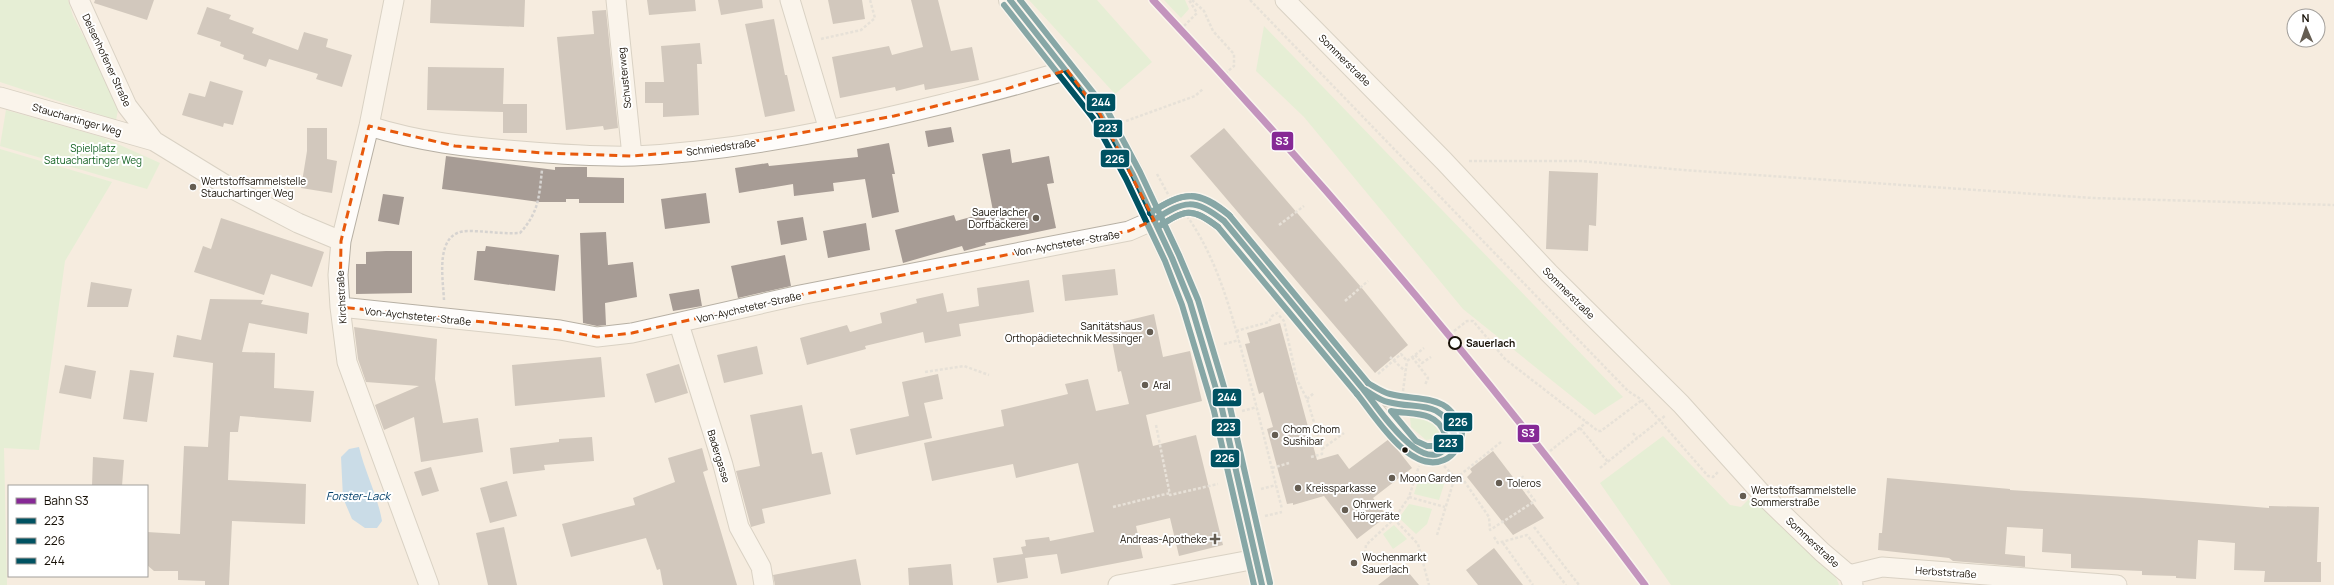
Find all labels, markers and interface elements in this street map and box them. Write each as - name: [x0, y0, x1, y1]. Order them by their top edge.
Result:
- north arrow: [2286, 8, 2326, 48]
- text: N: [2301, 10, 2310, 25]
- street label: Deisenhofener Straße: [79, 11, 135, 109]
- street label: Sommerstraße: [1316, 31, 1374, 89]
- street label: Schusterweg: [614, 47, 634, 109]
- line badge: 244: [1086, 93, 1116, 112]
- text: 244: [1091, 94, 1111, 109]
- street label: Stauchartinger Weg: [31, 100, 123, 138]
- line badge: 223: [1093, 119, 1123, 138]
- text: 223: [1098, 120, 1118, 135]
- line badge: S3: [1271, 131, 1294, 151]
- text: S3: [1275, 133, 1289, 148]
- street label: Schmiedstraße: [685, 135, 757, 159]
- park label: Spielplatz Satuachartinger Weg: [44, 141, 142, 167]
- line badge: 226: [1100, 149, 1130, 168]
- text: 226: [1105, 151, 1125, 166]
- place label: Wertstoffsammelstelle Stauchartinger Weg: [201, 174, 306, 200]
- marker: Wertstoffsammelstelle Stauchartinger Weg: [188, 182, 198, 192]
- place label: Sauerlacher Dorfbäckerei: [969, 205, 1028, 231]
- marker: Sauerlacher Dorfbäckerei: [1031, 213, 1041, 223]
- street label: Von-Aychsteter-Straße: [1013, 227, 1121, 259]
- street label: Sommerstraße: [1540, 264, 1598, 322]
- street label: Kirchstraße: [333, 270, 349, 324]
- street label: Von-Aychsteter-Straße: [695, 288, 803, 326]
- street label: Von-Aychsteter-Straße: [364, 303, 472, 329]
- place label: Sanitätshaus Orthopädietechnik Messinger: [1005, 319, 1142, 345]
- marker: Sanitätshaus Orthopädietechnik Messinger: [1145, 327, 1155, 337]
- marker: Sauerlach: [1448, 336, 1462, 350]
- place label: Sauerlach: [1466, 336, 1515, 350]
- place label: Aral: [1153, 378, 1171, 392]
- marker: Aral: [1140, 380, 1150, 390]
- line badge: 244: [1212, 388, 1242, 407]
- text: 244: [1217, 389, 1237, 404]
- line badge: 226: [1443, 412, 1473, 432]
- text: 226: [1448, 414, 1468, 429]
- line badge: 223: [1211, 418, 1241, 437]
- text: 223: [1216, 419, 1236, 434]
- place label: Chom Chom Sushibar: [1283, 422, 1340, 448]
- line badge: S3: [1517, 424, 1540, 443]
- text: S3: [1521, 425, 1535, 440]
- street label: Badergasse: [704, 428, 734, 484]
- marker: Chom Chom Sushibar: [1270, 430, 1280, 440]
- line badge: 223: [1433, 434, 1464, 453]
- text: 223: [1438, 435, 1458, 450]
- unlabelled marker: [1400, 445, 1410, 455]
- line badge: 226: [1210, 449, 1240, 468]
- text: 226: [1215, 450, 1235, 465]
- place label: Moon Garden: [1400, 471, 1462, 485]
- marker: Moon Garden: [1387, 473, 1397, 483]
- place label: Toleros: [1507, 476, 1541, 490]
- marker: Toleros: [1494, 478, 1504, 488]
- place label: Kreissparkasse: [1306, 481, 1376, 495]
- marker: Kreissparkasse: [1293, 483, 1303, 493]
- place label: Wertstoffsammelstelle Sommerstraße: [1751, 483, 1856, 509]
- legend: [8, 485, 148, 577]
- water label: Forster-Lack: [326, 488, 391, 503]
- marker: Wertstoffsammelstelle Sommerstraße: [1738, 491, 1748, 501]
- text: Bahn S3: [44, 492, 89, 509]
- place label: Ohrwerk Hörgeräte: [1353, 497, 1400, 523]
- marker: Ohrwerk Hörgeräte: [1340, 505, 1350, 515]
- text: 223: [44, 512, 64, 529]
- street label: Sommerstraße: [1783, 514, 1843, 571]
- text: 226: [44, 532, 65, 549]
- place label: Andreas-Apotheke: [1120, 532, 1207, 546]
- marker: Andreas-Apotheke: [1210, 534, 1220, 544]
- place label: Wochenmarkt Sauerlach: [1362, 550, 1426, 576]
- text: 244: [44, 552, 65, 569]
- marker: Wochenmarkt Sauerlach: [1349, 558, 1359, 568]
- street label: Herbststraße: [1915, 563, 1977, 581]

